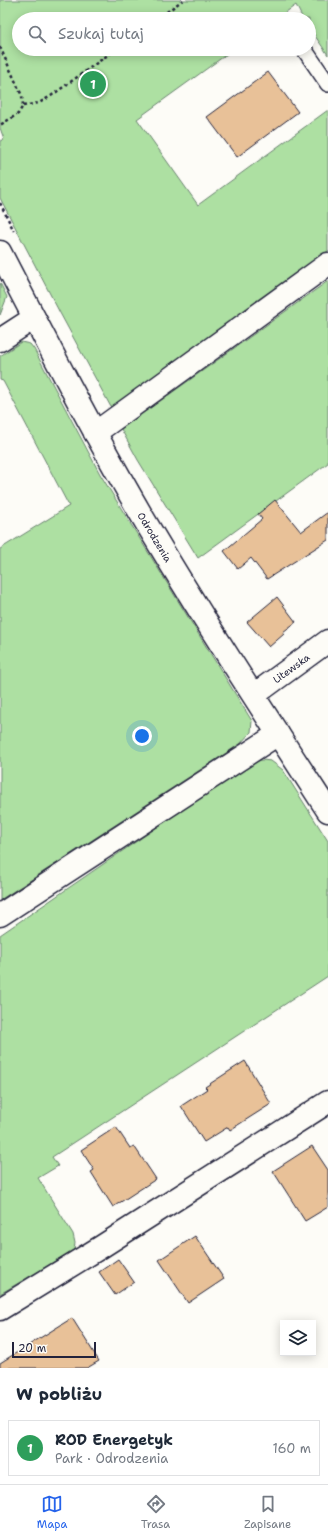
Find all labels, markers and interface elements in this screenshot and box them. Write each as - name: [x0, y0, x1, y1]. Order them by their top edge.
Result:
- search box: [12, 12, 316, 56]
- icon: search: [26, 23, 48, 45]
- text: Szukaj tutaj: [58, 24, 144, 44]
- pin: 1: [80, 69, 106, 99]
- street label: Odrodzenia: [135, 510, 175, 565]
- street label: Litewska: [270, 650, 313, 686]
- your location: [132, 726, 152, 746]
- map controls: [280, 1320, 316, 1356]
- button: layers: [280, 1320, 316, 1356]
- scale bar: [12, 1340, 96, 1359]
- text: 20 m: [18, 1341, 46, 1356]
- text: W pobliżu: [16, 1383, 102, 1405]
- text: ROD Energetyk: [55, 1430, 173, 1450]
- text: 1: [27, 1440, 33, 1457]
- text: 160 m: [273, 1440, 311, 1457]
- text: Park · Odrodzenia: [55, 1450, 168, 1467]
- tab: Mapa: [37, 1493, 67, 1532]
- tab: Trasa: [141, 1493, 170, 1532]
- tab: Zapisane: [244, 1493, 291, 1532]

